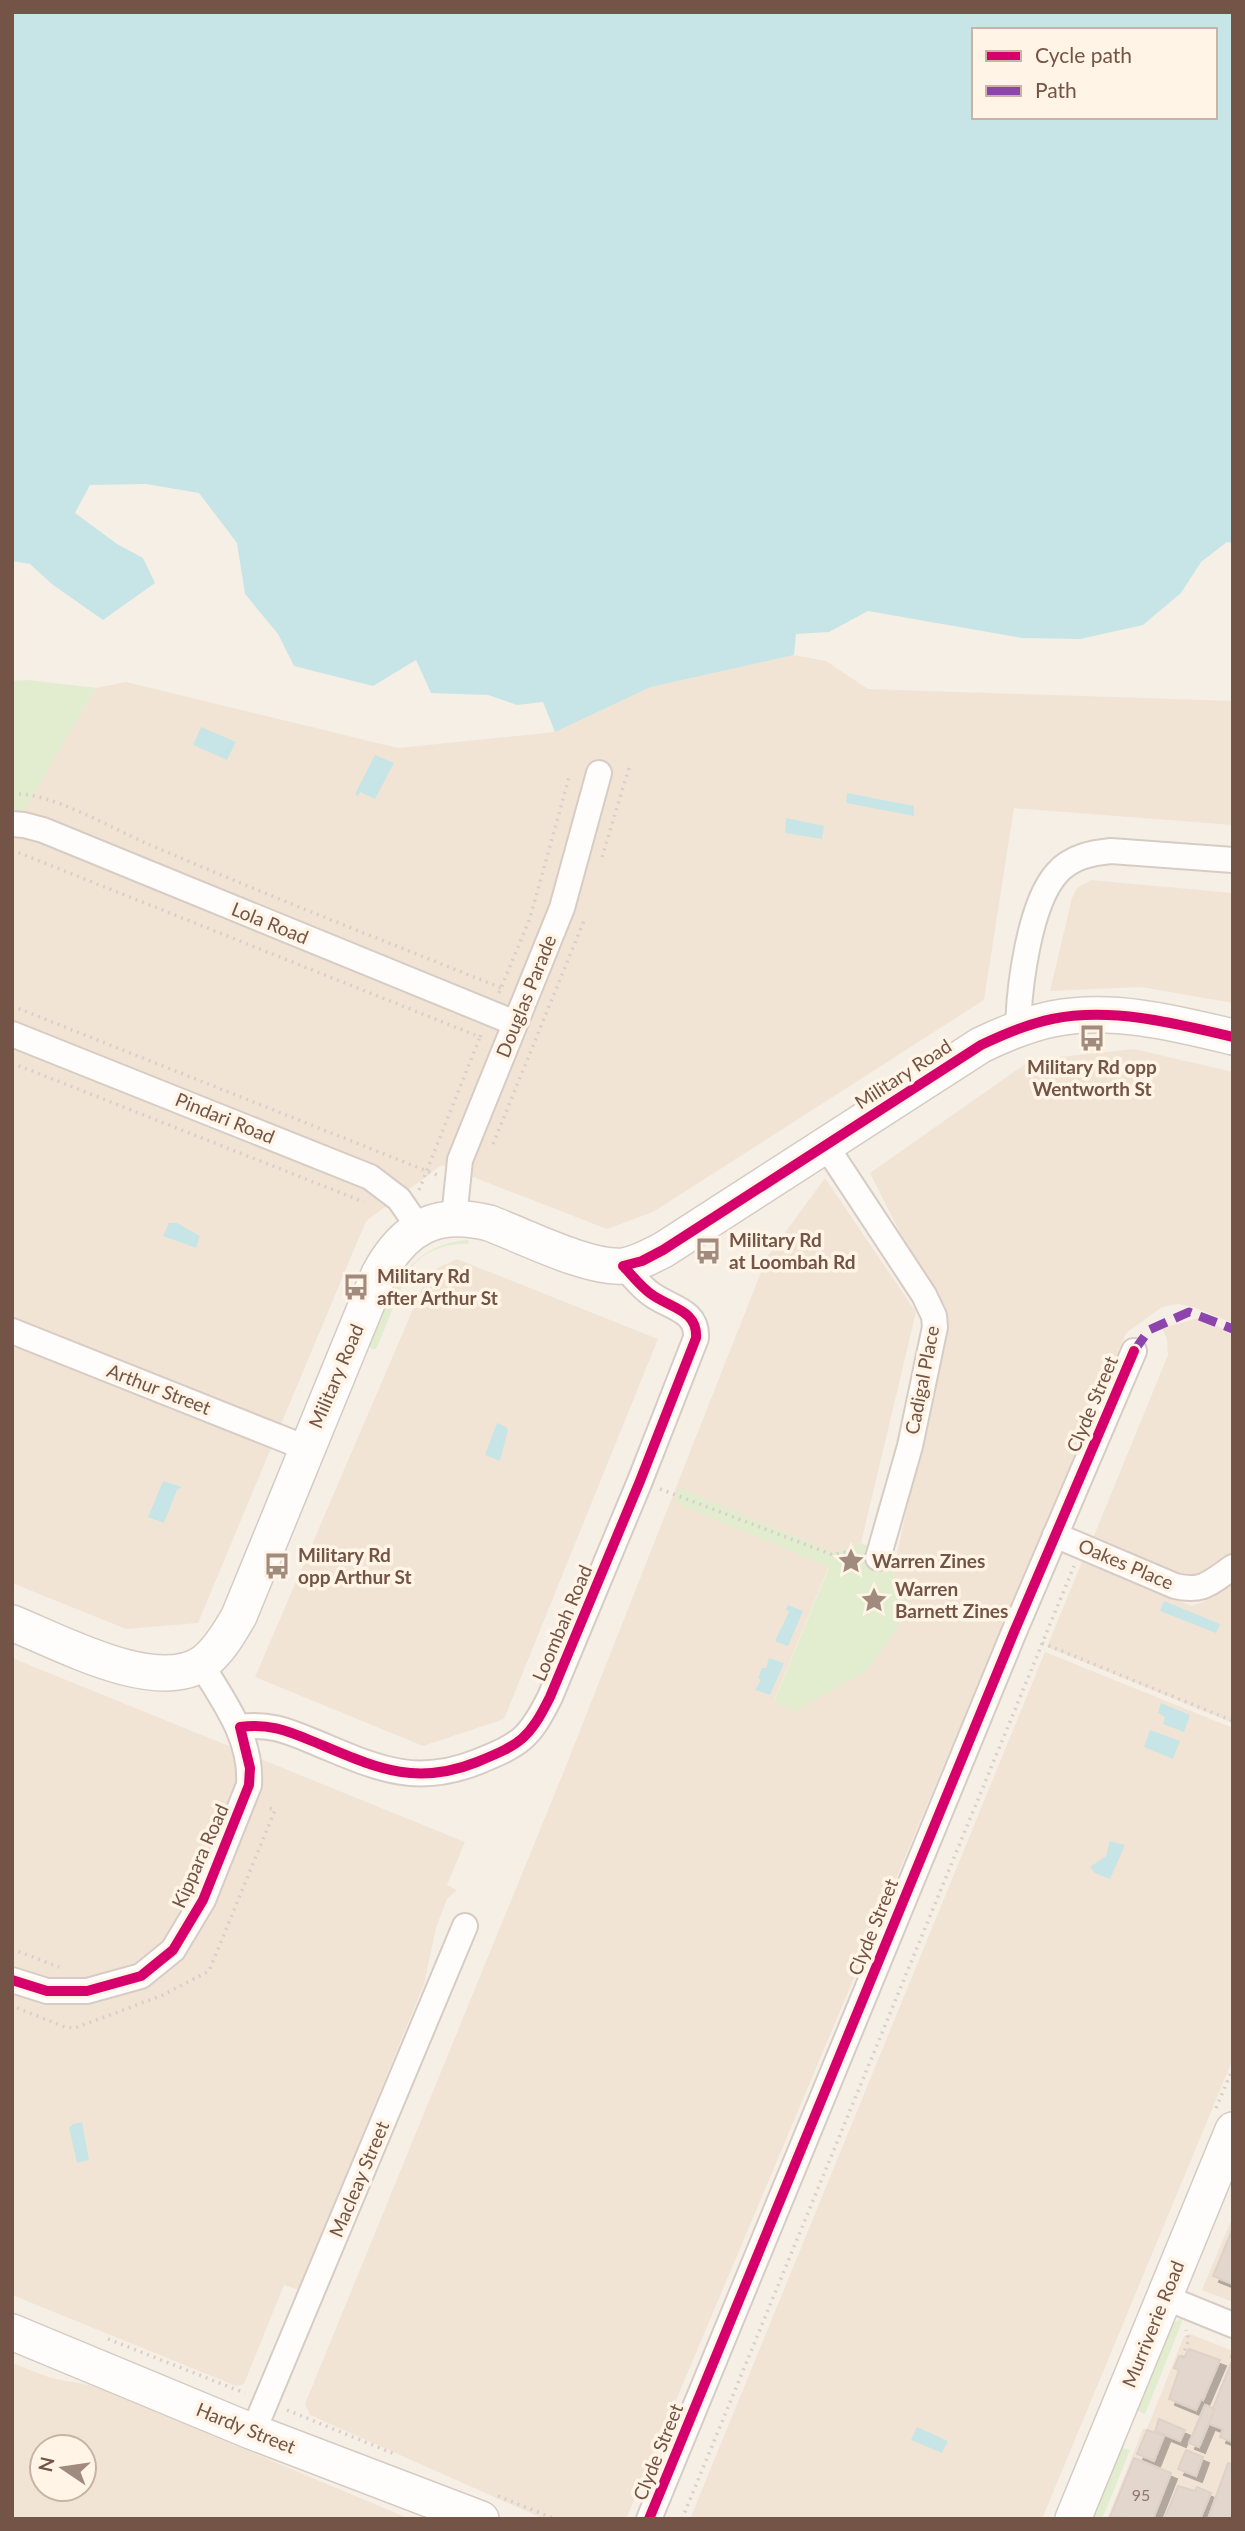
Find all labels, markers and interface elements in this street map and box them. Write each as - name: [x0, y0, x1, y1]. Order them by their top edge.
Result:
- legend: [972, 28, 1217, 119]
- text: Cycle path: [1035, 42, 1132, 67]
- text: Path: [1035, 77, 1077, 102]
- street label: Lola Road: [228, 897, 312, 948]
- street label: Douglas Parade: [491, 931, 561, 1060]
- bus stop icon: Military Rd opp Wentworth St: [1077, 1023, 1107, 1053]
- street label: Military Road: [850, 1034, 955, 1113]
- place label: Military Rd opp Wentworth St: [1027, 1055, 1157, 1100]
- street label: Pindari Road: [172, 1087, 278, 1148]
- place label: Military Rd at Loombah Rd: [729, 1228, 856, 1273]
- bus stop icon: Military Rd at Loombah Rd: [693, 1236, 723, 1266]
- place label: Military Rd after Arthur St: [377, 1264, 498, 1309]
- bus stop icon: Military Rd after Arthur St: [341, 1272, 371, 1302]
- street label: Military Road: [303, 1320, 368, 1431]
- street label: Cadigal Place: [900, 1324, 943, 1436]
- street label: Clyde Street: [1061, 1352, 1122, 1455]
- street label: Arthur Street: [104, 1358, 214, 1419]
- street label: Oakes Place: [1075, 1533, 1177, 1594]
- place label: Military Rd opp Arthur St: [298, 1543, 412, 1588]
- place icon: Warren Zines: [836, 1546, 866, 1576]
- place label: Warren Zines: [872, 1549, 985, 1572]
- bus stop icon: Military Rd opp Arthur St: [262, 1551, 292, 1581]
- street label: Loombah Road: [527, 1561, 596, 1684]
- place label: Warren Barnett Zines: [895, 1577, 1008, 1622]
- place icon: Warren Barnett Zines: [859, 1585, 889, 1615]
- street label: Kippara Road: [166, 1800, 233, 1911]
- street label: Clyde Street: [843, 1875, 902, 1979]
- street label: Macleay Street: [324, 2117, 393, 2240]
- street label: Murriverie Road: [1117, 2257, 1188, 2390]
- street label: Hardy Street: [193, 2397, 299, 2458]
- street label: Clyde Street: [628, 2400, 687, 2504]
- north arrow: [28, 2433, 98, 2503]
- text: N: [33, 2454, 59, 2474]
- house number: 95: [1132, 2485, 1150, 2504]

